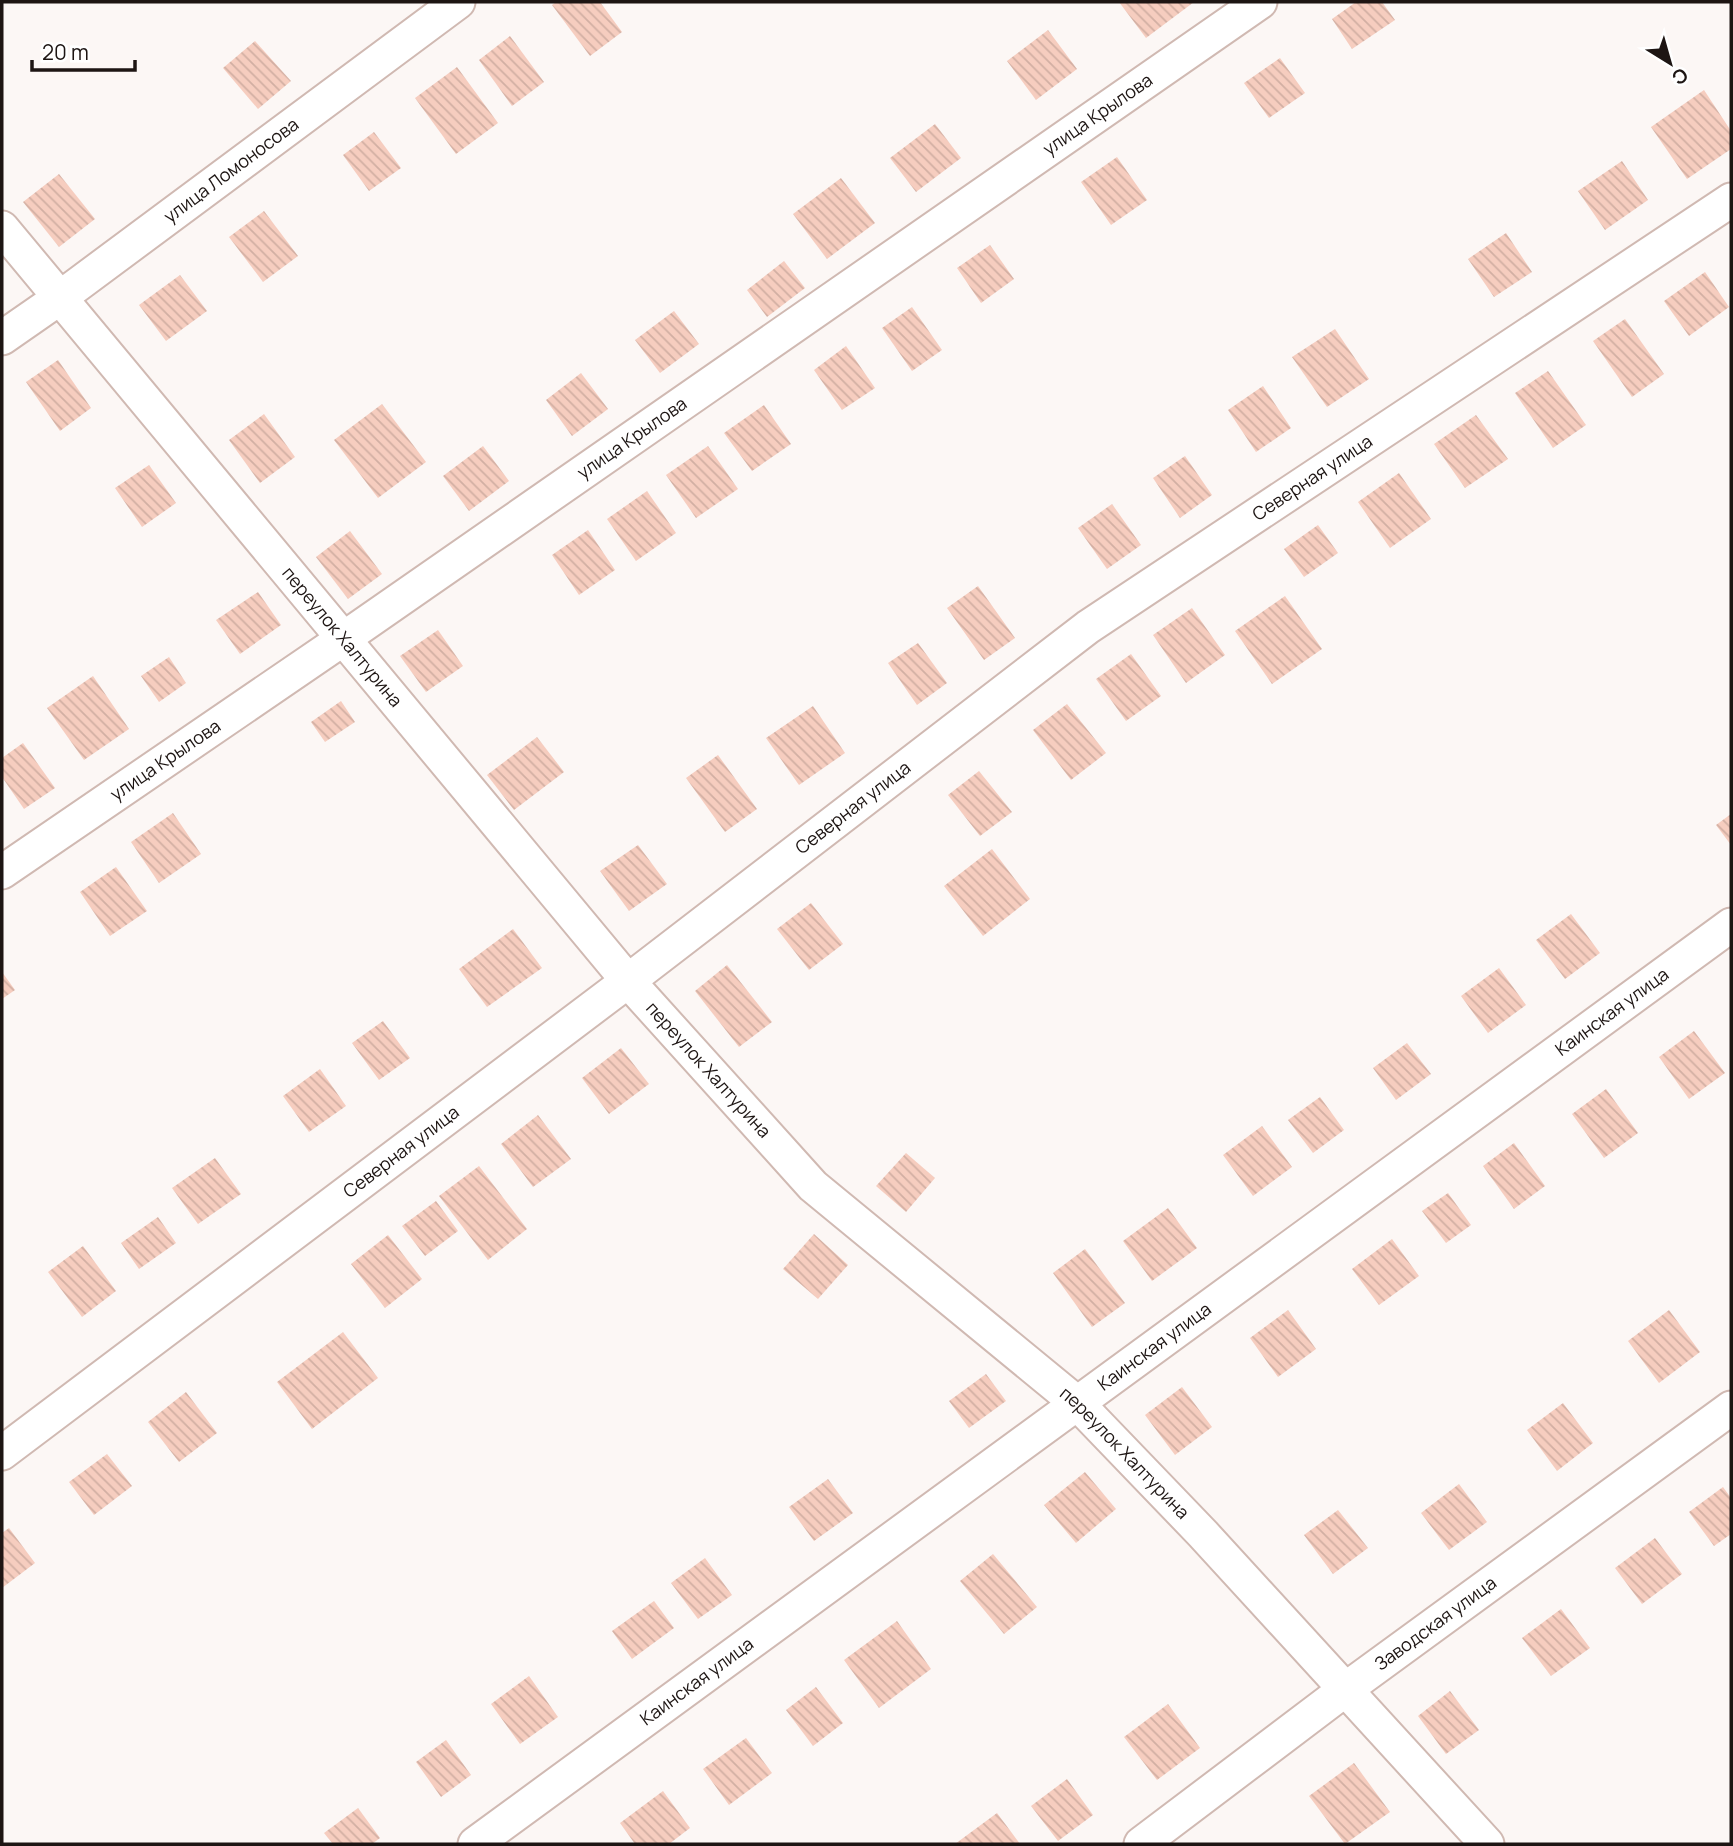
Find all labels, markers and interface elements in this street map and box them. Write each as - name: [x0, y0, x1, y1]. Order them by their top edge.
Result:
- scale bar: [32, 28, 135, 72]
- north arrow: [1635, 28, 1705, 98]
- text: 20 m: [42, 38, 89, 66]
- text: С: [1667, 62, 1694, 91]
- street label: улица Крылова: [1038, 67, 1157, 160]
- street label: улица Ломоносова: [158, 112, 303, 228]
- street label: улица Крылова: [572, 391, 691, 484]
- street label: Северная улица: [1247, 429, 1377, 526]
- street label: переулок Халтурина: [277, 561, 408, 712]
- street label: улица Крылова: [105, 713, 225, 806]
- street label: Северная улица: [790, 755, 915, 859]
- street label: Каинская улица: [1550, 962, 1673, 1061]
- street label: переулок Халтурина: [641, 996, 777, 1143]
- street label: Северная улица: [338, 1100, 463, 1203]
- street label: Каинская улица: [1092, 1296, 1215, 1396]
- street label: переулок Халтурина: [1055, 1381, 1195, 1524]
- street label: Заводская улица: [1369, 1570, 1501, 1675]
- street label: Каинская улица: [635, 1631, 758, 1730]

